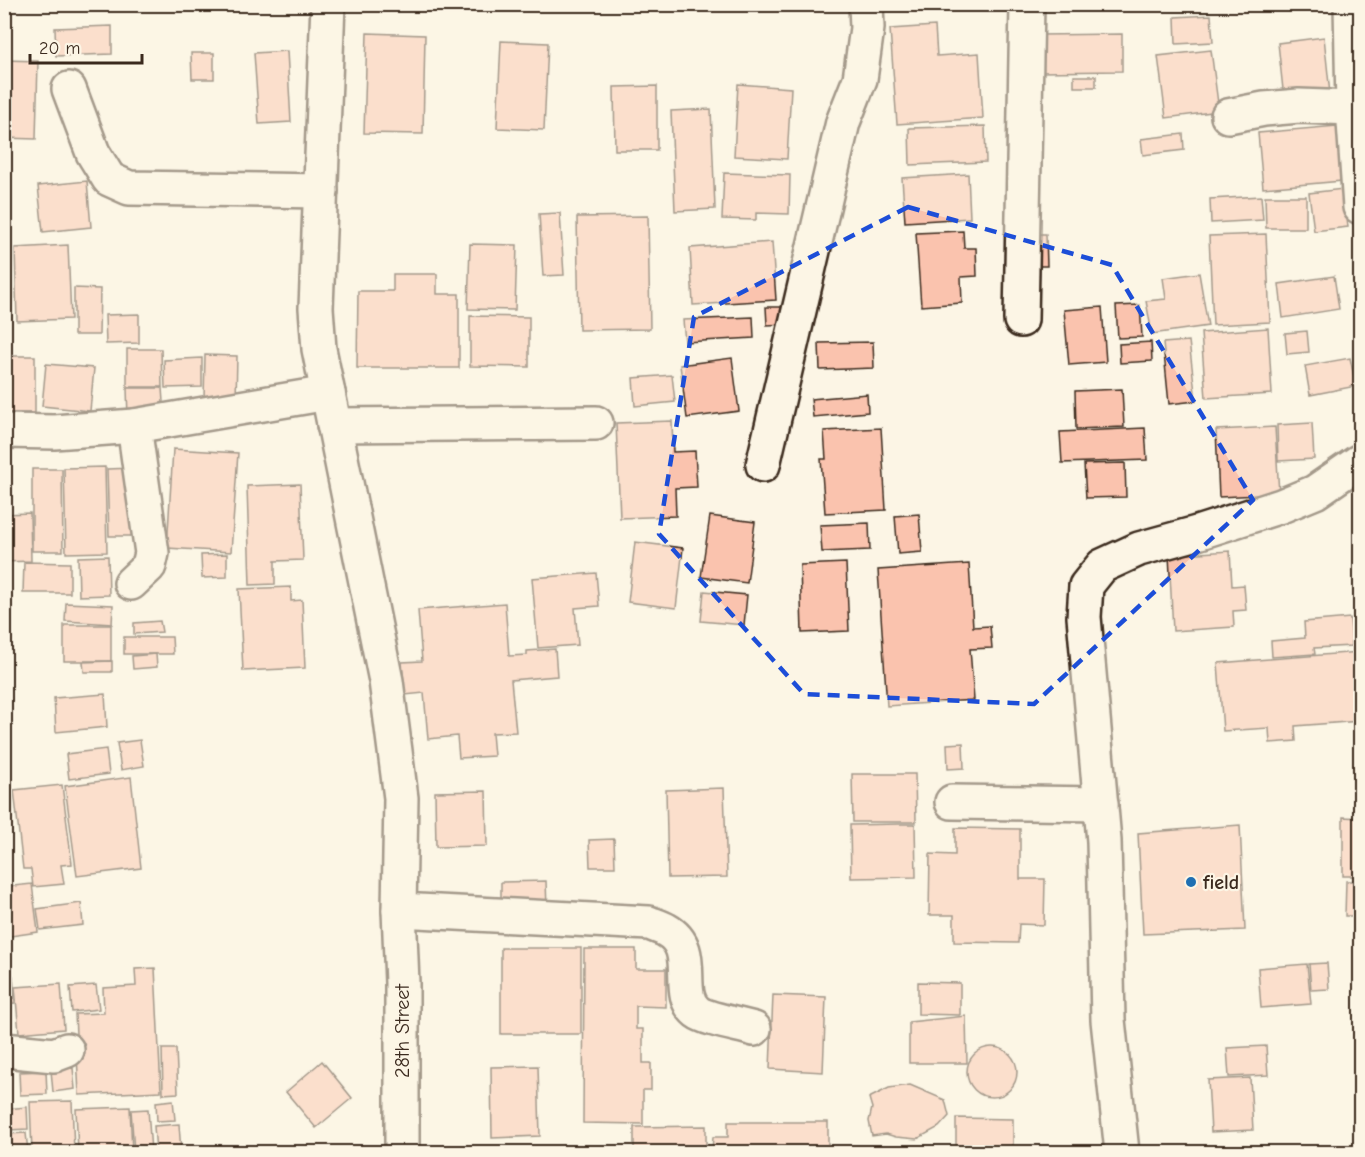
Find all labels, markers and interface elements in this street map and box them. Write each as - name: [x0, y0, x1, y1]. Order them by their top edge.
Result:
- scale bar: [30, 27, 142, 65]
- text: 20 m: [39, 38, 80, 59]
- place label: field: [1202, 871, 1239, 894]
- marker: field: [1184, 875, 1198, 889]
- street label: 28th Street: [391, 983, 414, 1078]

